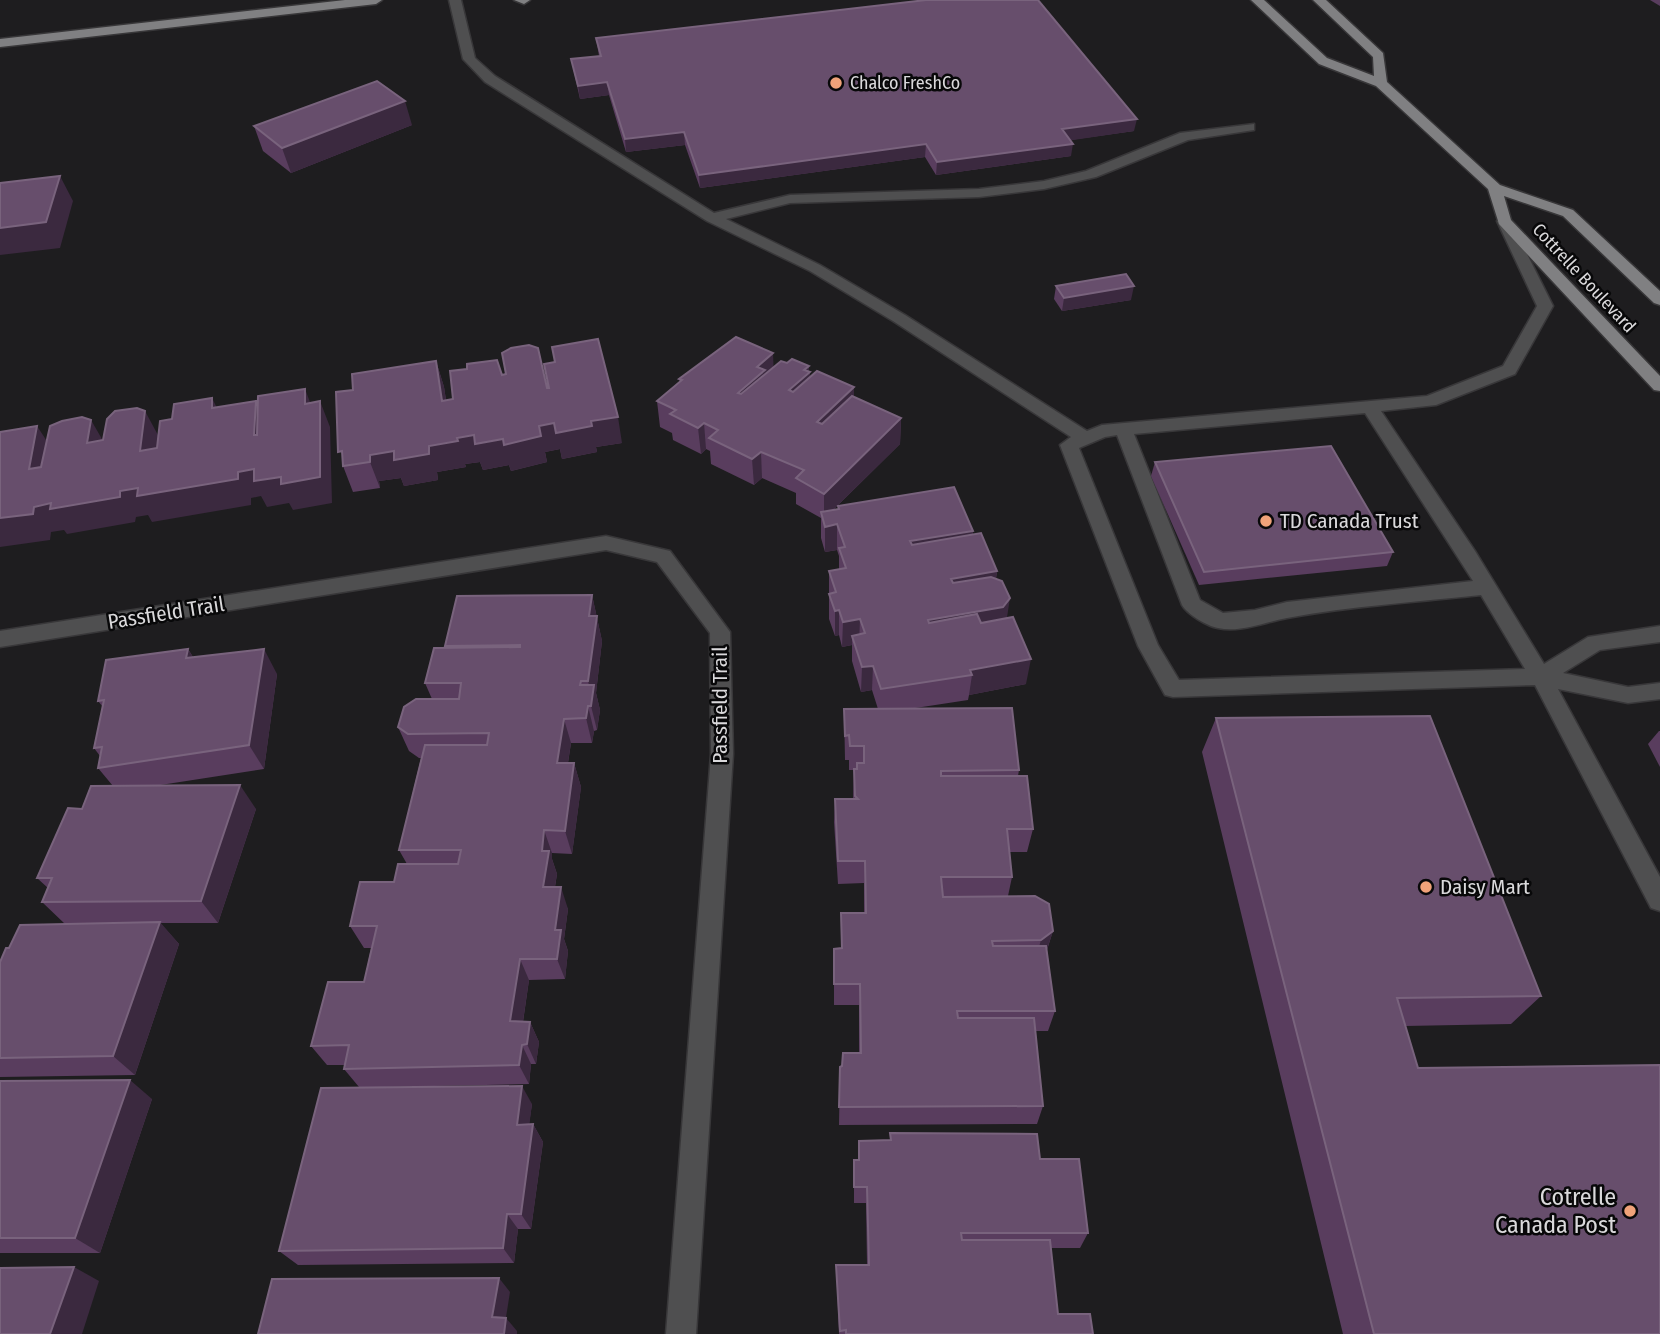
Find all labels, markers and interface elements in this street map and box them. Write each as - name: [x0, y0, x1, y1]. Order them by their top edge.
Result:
- place label: Chalco FreshCo: [850, 72, 960, 94]
- marker: Chalco FreshCo: [828, 75, 844, 91]
- street label: Cottrelle Boulevard: [1528, 219, 1640, 337]
- place label: TD Canada Trust: [1280, 508, 1419, 534]
- marker: TD Canada Trust: [1258, 513, 1274, 529]
- street label: Passfield Trail: [106, 591, 227, 635]
- street label: Passfield Trail: [707, 646, 733, 764]
- place label: Daisy Mart: [1440, 874, 1530, 900]
- marker: Daisy Mart: [1418, 879, 1434, 895]
- place label: Cotrelle Canada Post: [1495, 1183, 1616, 1239]
- marker: Cotrelle Canada Post: [1622, 1203, 1638, 1219]

